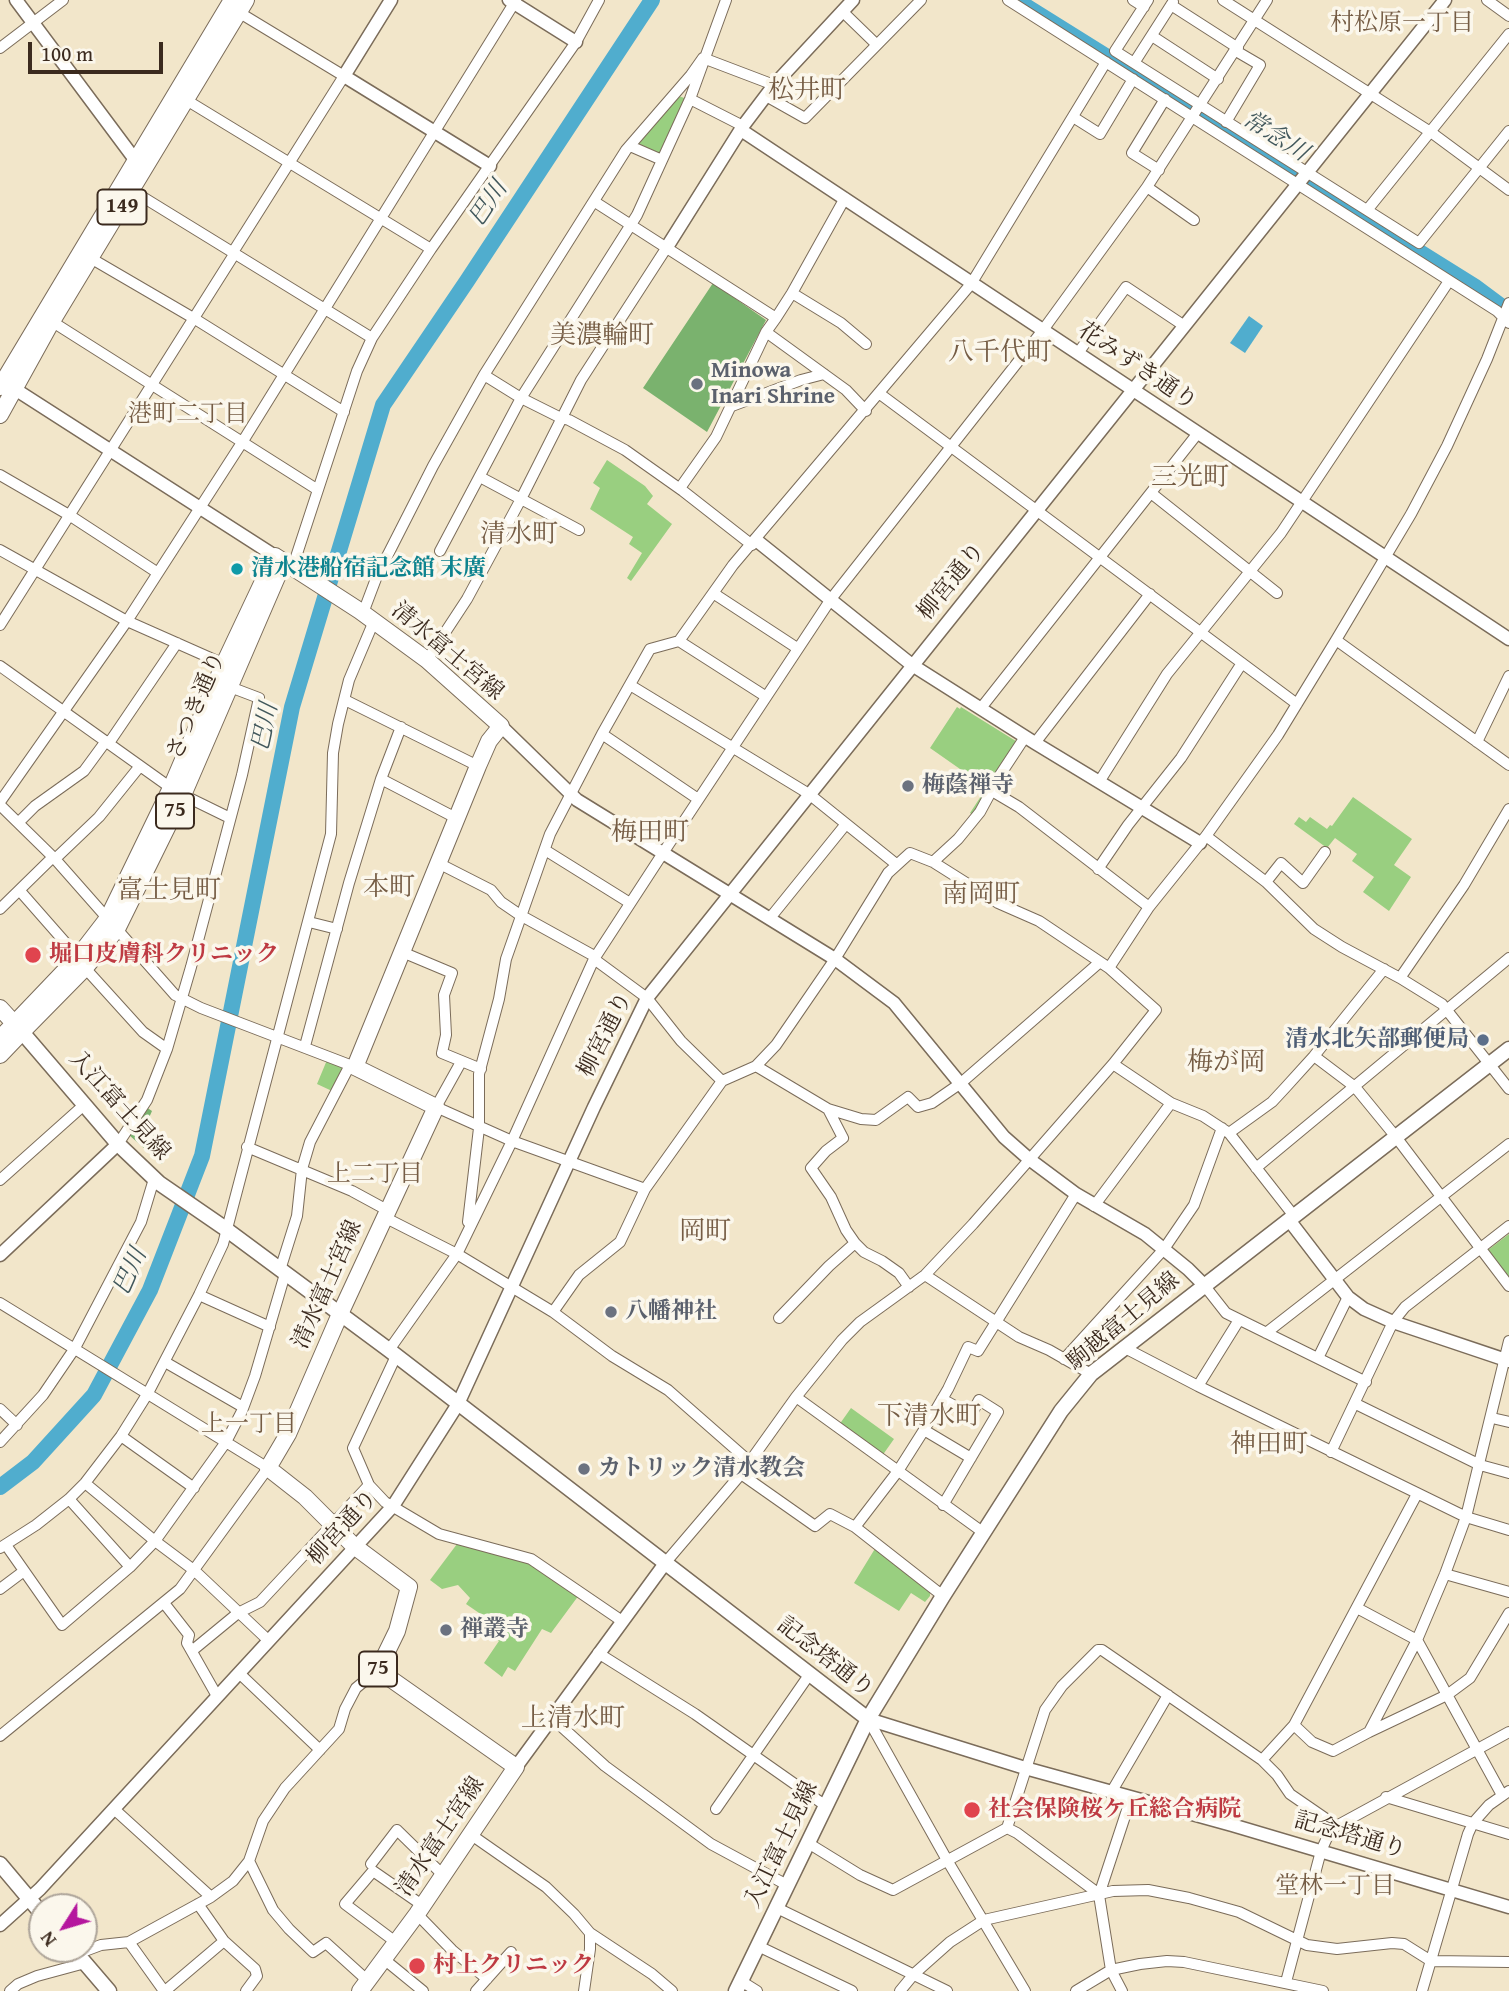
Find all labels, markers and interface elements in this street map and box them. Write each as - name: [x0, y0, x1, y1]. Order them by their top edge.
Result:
- district label: 村松原一丁目: [1330, 10, 1474, 38]
- scale bar: [32, 28, 166, 72]
- text: 100 m: [41, 38, 93, 69]
- district label: 松井町: [768, 75, 846, 107]
- water label: 常念川: [1237, 106, 1313, 168]
- water label: 巴川: [464, 176, 514, 232]
- road number: 149: [97, 190, 146, 224]
- street label: 花みずき通り: [1072, 317, 1202, 417]
- district label: 美濃輪町: [550, 320, 654, 352]
- district label: 八千代町: [948, 337, 1052, 369]
- place label: Minowa Inari Shrine: [711, 357, 835, 411]
- marker: Minowa Inari Shrine: [689, 376, 705, 392]
- district label: 港町二丁目: [128, 401, 248, 429]
- district label: 三光町: [1151, 462, 1229, 494]
- district label: 清水町: [480, 519, 558, 551]
- street label: 柳宮通り: [912, 538, 992, 626]
- place label: 清水港船宿記念館 末廣: [251, 555, 486, 583]
- marker: 清水港船宿記念館 末廣: [229, 561, 245, 577]
- street label: 清水富士宮線: [385, 597, 509, 707]
- street label: さつき通り: [162, 648, 232, 764]
- water label: 巴川: [247, 701, 285, 753]
- place label: 梅蔭禅寺: [922, 772, 1014, 800]
- marker: 梅蔭禅寺: [900, 778, 916, 794]
- road number: 75: [156, 794, 194, 828]
- district label: 梅田町: [611, 817, 689, 849]
- district label: 本町: [363, 872, 415, 904]
- district label: 富士見町: [117, 875, 221, 907]
- district label: 南岡町: [942, 879, 1020, 911]
- place label: 堀口皮膚科クリニック: [49, 941, 279, 969]
- marker: 堀口皮膚科クリニック: [23, 945, 43, 965]
- street label: 柳宮通り: [573, 988, 639, 1082]
- place label: 清水北矢部郵便局: [1285, 1026, 1469, 1054]
- marker: 清水北矢部郵便局: [1475, 1032, 1491, 1048]
- street label: 入江富士見線: [63, 1045, 175, 1167]
- district label: 梅が岡: [1187, 1047, 1265, 1079]
- district label: 上二丁目: [327, 1161, 423, 1189]
- street label: 清水富士宮線: [287, 1216, 369, 1354]
- district label: 岡町: [679, 1216, 731, 1248]
- water label: 巴川: [108, 1244, 154, 1300]
- street label: 駒越富士見線: [1062, 1267, 1186, 1377]
- place label: 八幡神社: [625, 1298, 717, 1326]
- marker: 八幡神社: [603, 1304, 619, 1320]
- district label: 下清水町: [877, 1401, 981, 1433]
- district label: 上一丁目: [201, 1411, 297, 1439]
- district label: 神田町: [1230, 1429, 1308, 1461]
- place label: カトリック清水教会: [598, 1455, 805, 1483]
- marker: カトリック清水教会: [576, 1461, 592, 1477]
- street label: 柳宮通り: [302, 1485, 384, 1571]
- street label: 記念塔通り: [771, 1612, 879, 1704]
- place label: 禅叢寺: [460, 1616, 529, 1644]
- marker: 禅叢寺: [438, 1622, 454, 1638]
- road number: 75: [359, 1652, 397, 1686]
- district label: 上清水町: [521, 1703, 625, 1735]
- street label: 清水富士宮線: [391, 1772, 491, 1902]
- street label: 入江富士見線: [739, 1777, 825, 1913]
- place label: 社会保険桜ケ丘総合病院: [988, 1796, 1241, 1824]
- marker: 社会保険桜ケ丘総合病院: [962, 1800, 982, 1820]
- street label: 記念塔通り: [1291, 1807, 1409, 1865]
- district label: 堂林一丁目: [1275, 1873, 1395, 1901]
- north arrow: [28, 1893, 98, 1963]
- text: N: [33, 1926, 63, 1953]
- place label: 村上クリニック: [433, 1952, 594, 1980]
- marker: 村上クリニック: [407, 1956, 427, 1976]

